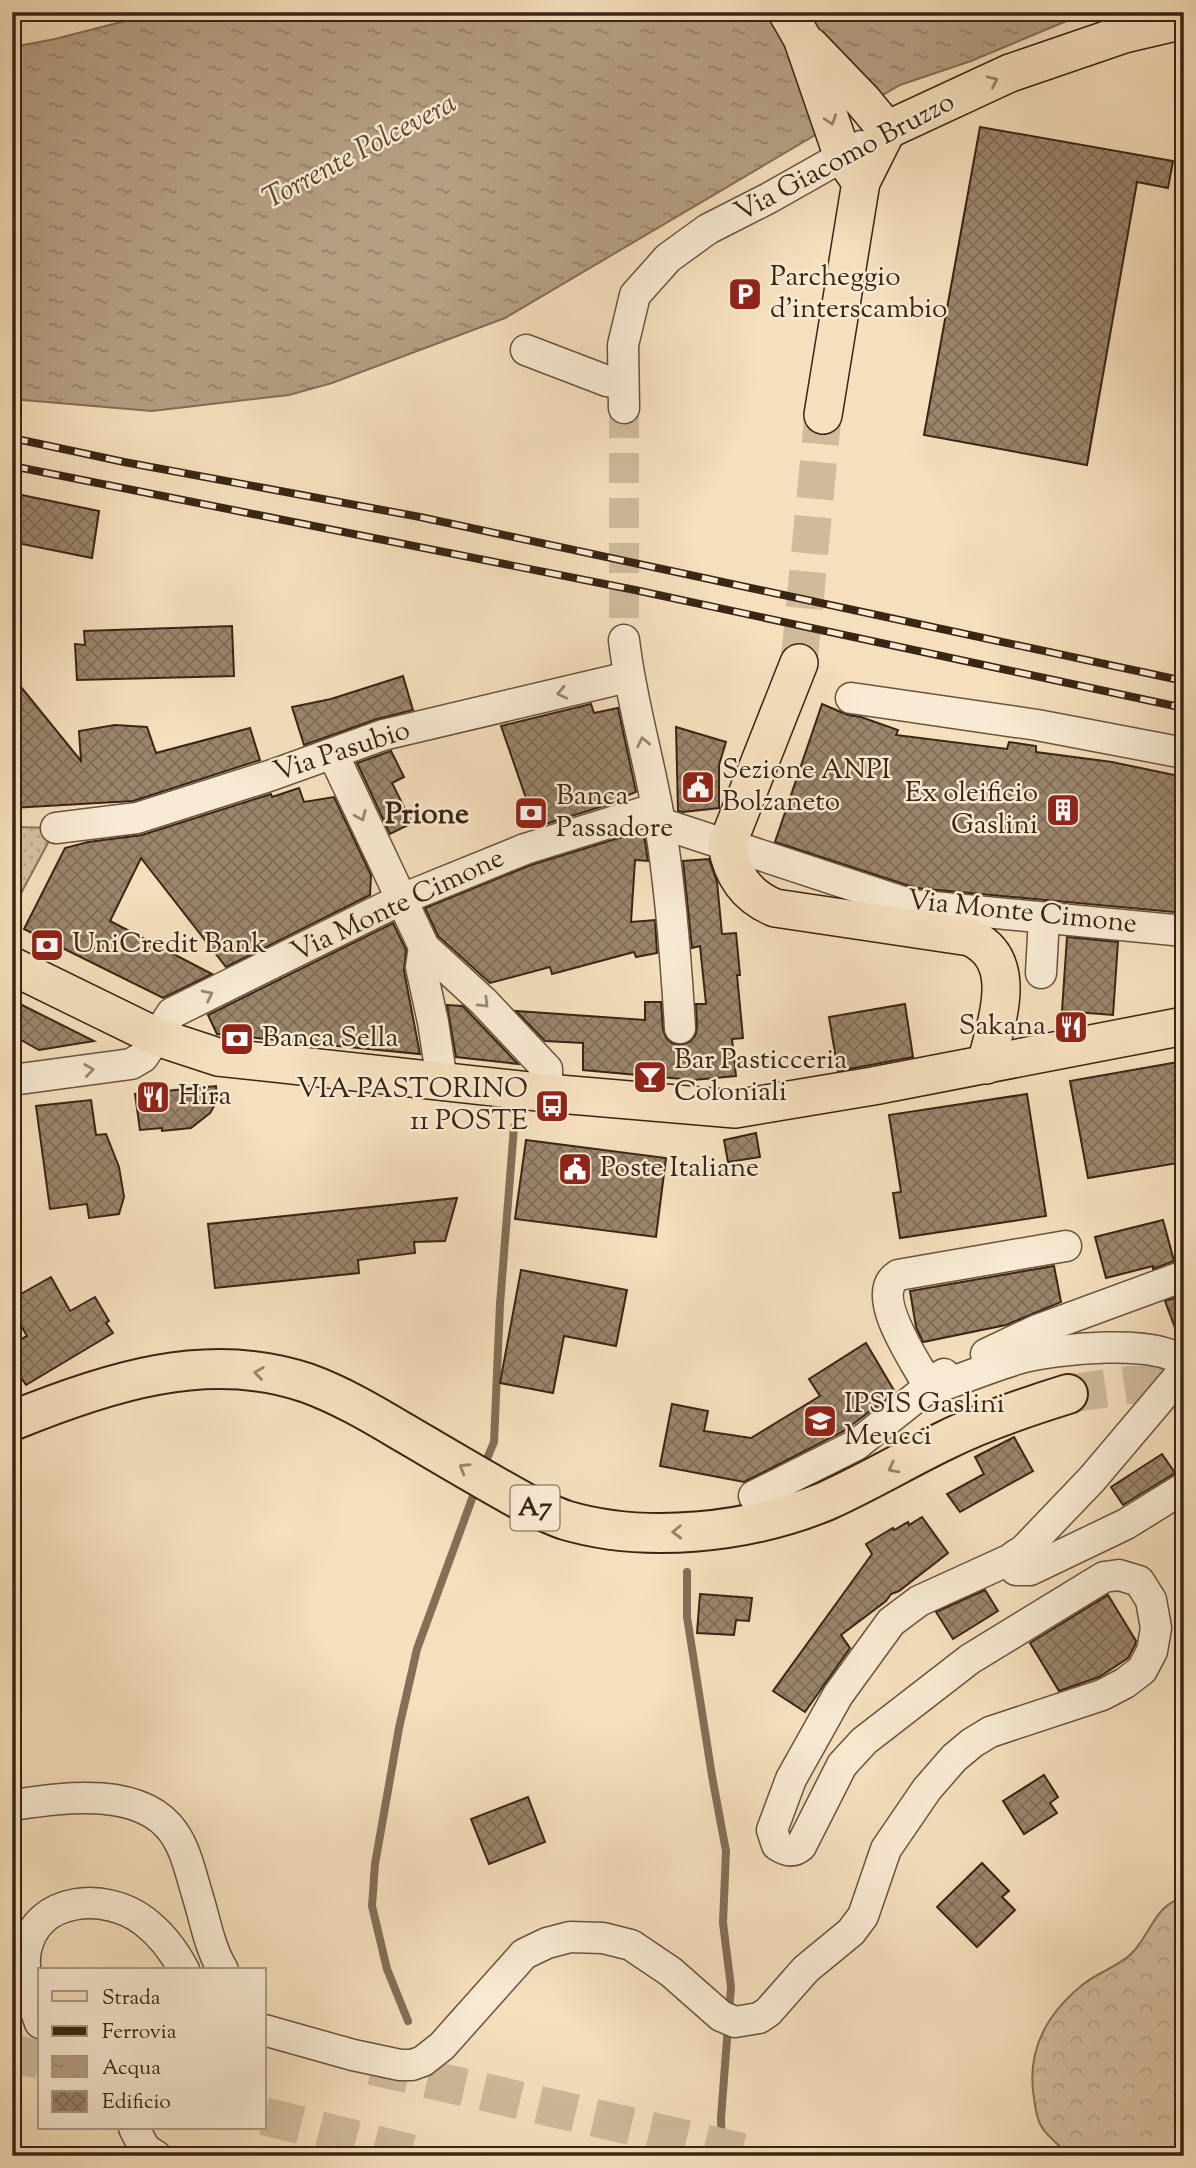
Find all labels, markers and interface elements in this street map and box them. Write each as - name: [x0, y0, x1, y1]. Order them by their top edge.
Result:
- one-way arrow: [986, 75, 998, 89]
- water label: Torrente Polcevera: [256, 83, 464, 221]
- street label: Via Giacomo Bruzzo: [728, 83, 962, 233]
- one-way arrow: [823, 114, 837, 126]
- place label: Parcheggio d'interscambio: [770, 258, 947, 330]
- parking icon: Parcheggio d'interscambio: [726, 275, 764, 313]
- one-way arrow: [556, 684, 568, 699]
- street label: Via Pasubio: [269, 711, 415, 793]
- one-way arrow: [636, 736, 651, 748]
- place label: Sezione ANPI Bolzaneto: [722, 751, 891, 823]
- public building icon: Sezione ANPI Bolzaneto: [679, 768, 717, 806]
- place label: Ex oleificio Gaslini: [905, 774, 1038, 846]
- place label: Banca Passadore: [556, 777, 673, 849]
- building icon: Ex oleificio Gaslini: [1044, 791, 1082, 829]
- district label: Prione: [385, 794, 469, 837]
- bank icon: Banca Passadore: [512, 794, 550, 832]
- one-way arrow: [353, 809, 367, 821]
- street label: Via Monte Cimone: [285, 839, 511, 973]
- street label: Via Monte Cimone: [905, 881, 1139, 945]
- place label: UniCredit Bank: [72, 925, 266, 965]
- bank icon: UniCredit Bank: [28, 926, 66, 964]
- one-way arrow: [201, 990, 213, 1004]
- one-way arrow: [475, 994, 488, 1007]
- place label: Sakana: [959, 1007, 1046, 1047]
- restaurant icon: Sakana: [1052, 1008, 1090, 1046]
- place label: Banca Sella: [262, 1019, 399, 1059]
- bank icon: Banca Sella: [218, 1020, 256, 1058]
- place label: Bar Pasticceria Coloniali: [674, 1041, 847, 1113]
- bar icon: Bar Pasticceria Coloniali: [631, 1058, 669, 1096]
- one-way arrow: [83, 1062, 95, 1077]
- place label: VIA PASTORINO 11 POSTE: [296, 1070, 528, 1142]
- place label: Hira: [178, 1077, 231, 1117]
- restaurant icon: Hira: [134, 1078, 172, 1116]
- bus stop icon: VIA PASTORINO 11 POSTE: [533, 1087, 571, 1125]
- place label: Poste Italiane: [600, 1149, 759, 1189]
- public building icon: Poste Italiane: [556, 1150, 594, 1188]
- one-way arrow: [253, 1365, 265, 1380]
- place label: IPSIS Gaslini Meucci: [844, 1385, 1005, 1457]
- school or university icon: IPSIS Gaslini Meucci: [801, 1402, 839, 1440]
- one-way arrow: [888, 1459, 900, 1473]
- one-way arrow: [458, 1463, 471, 1476]
- road number: A7: [510, 1485, 560, 1530]
- one-way arrow: [671, 1524, 682, 1539]
- legend: [38, 1968, 266, 2130]
- text: Strada: [102, 1984, 161, 2014]
- text: Ferrovia: [102, 2018, 177, 2048]
- text: Acqua: [102, 2054, 161, 2084]
- text: Edificio: [102, 2088, 171, 2118]

